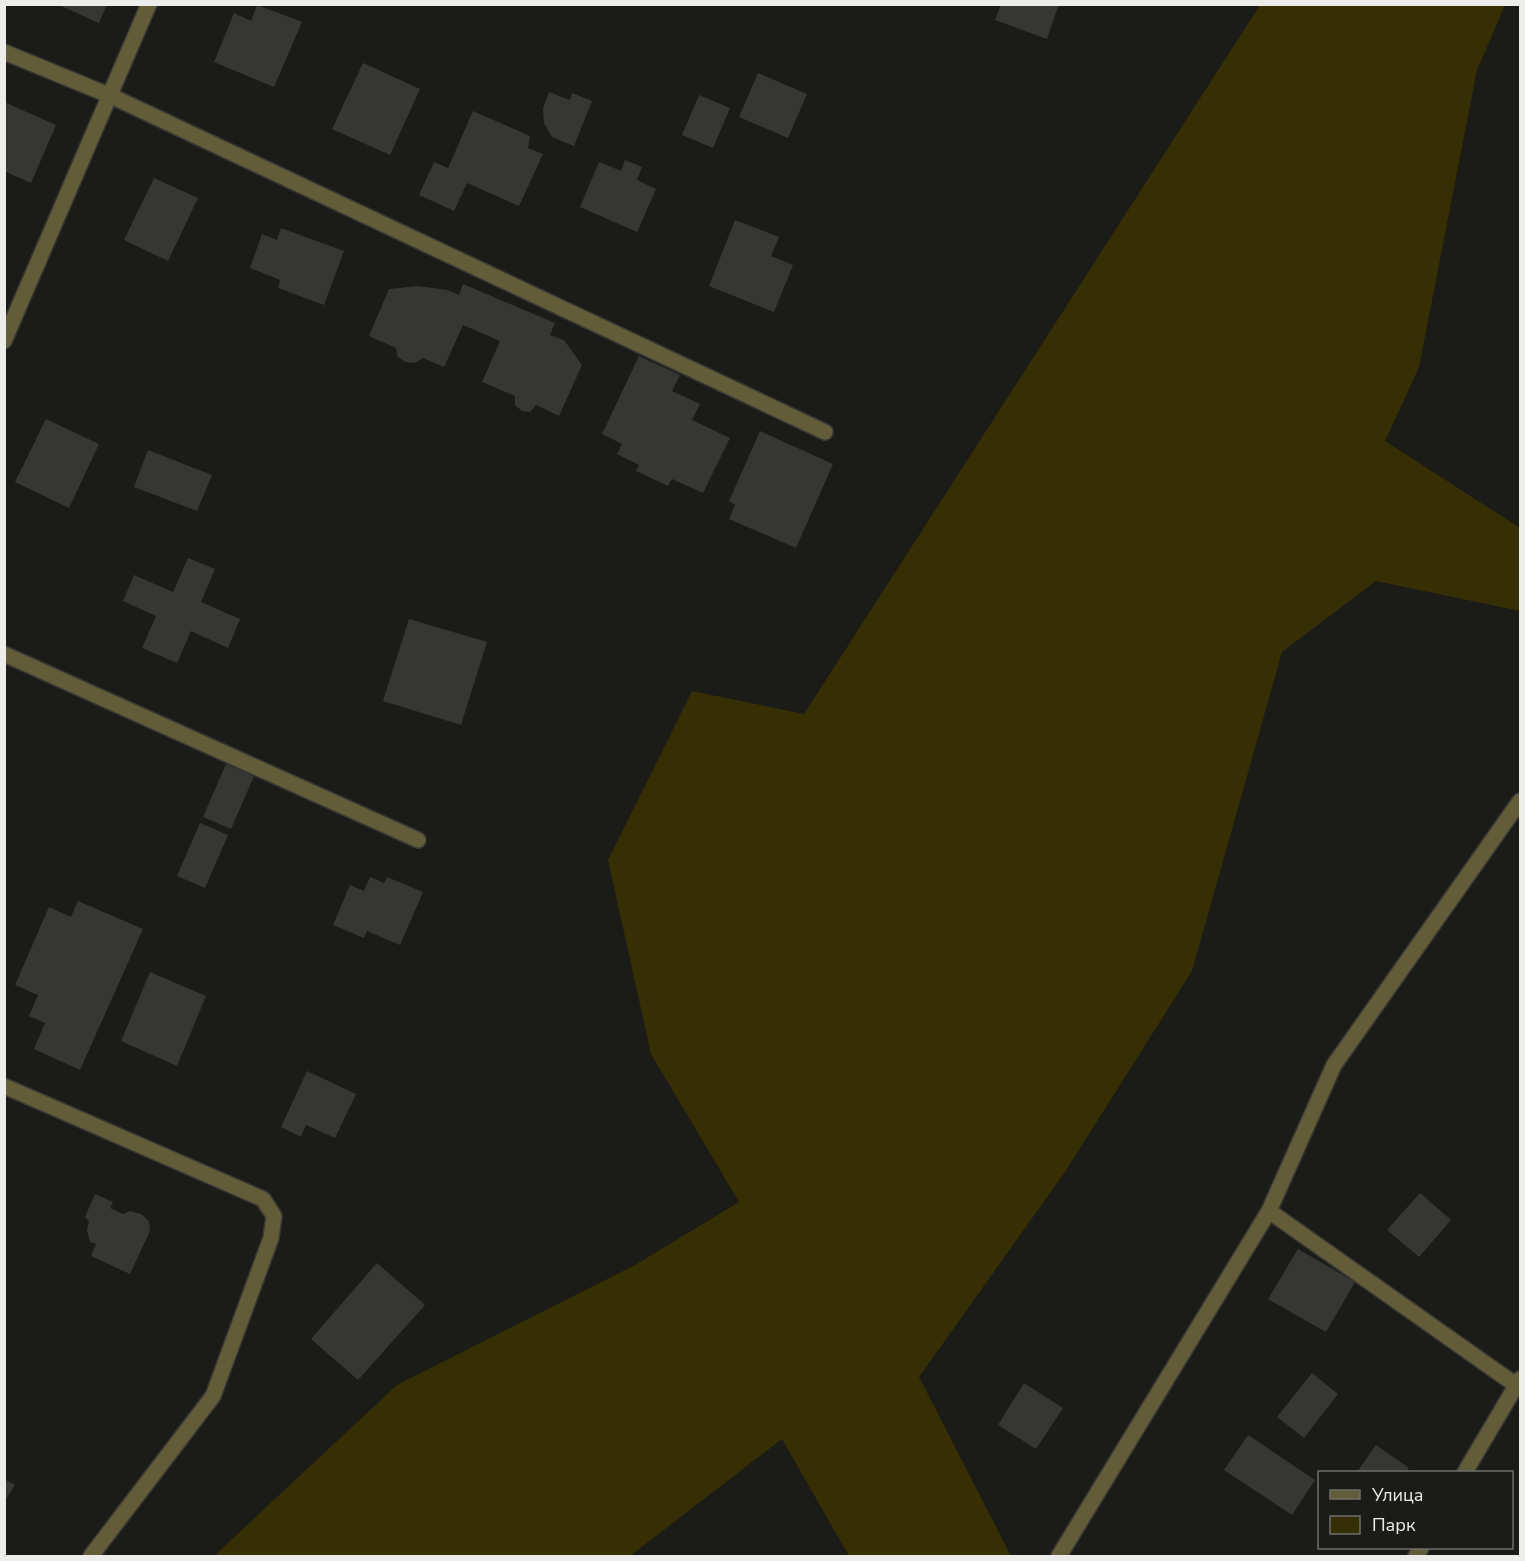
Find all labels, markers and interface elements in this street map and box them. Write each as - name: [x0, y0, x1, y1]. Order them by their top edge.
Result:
- legend: [1318, 1471, 1513, 1549]
- text: Улица: [1371, 1483, 1423, 1507]
- text: Парк: [1372, 1513, 1416, 1537]

